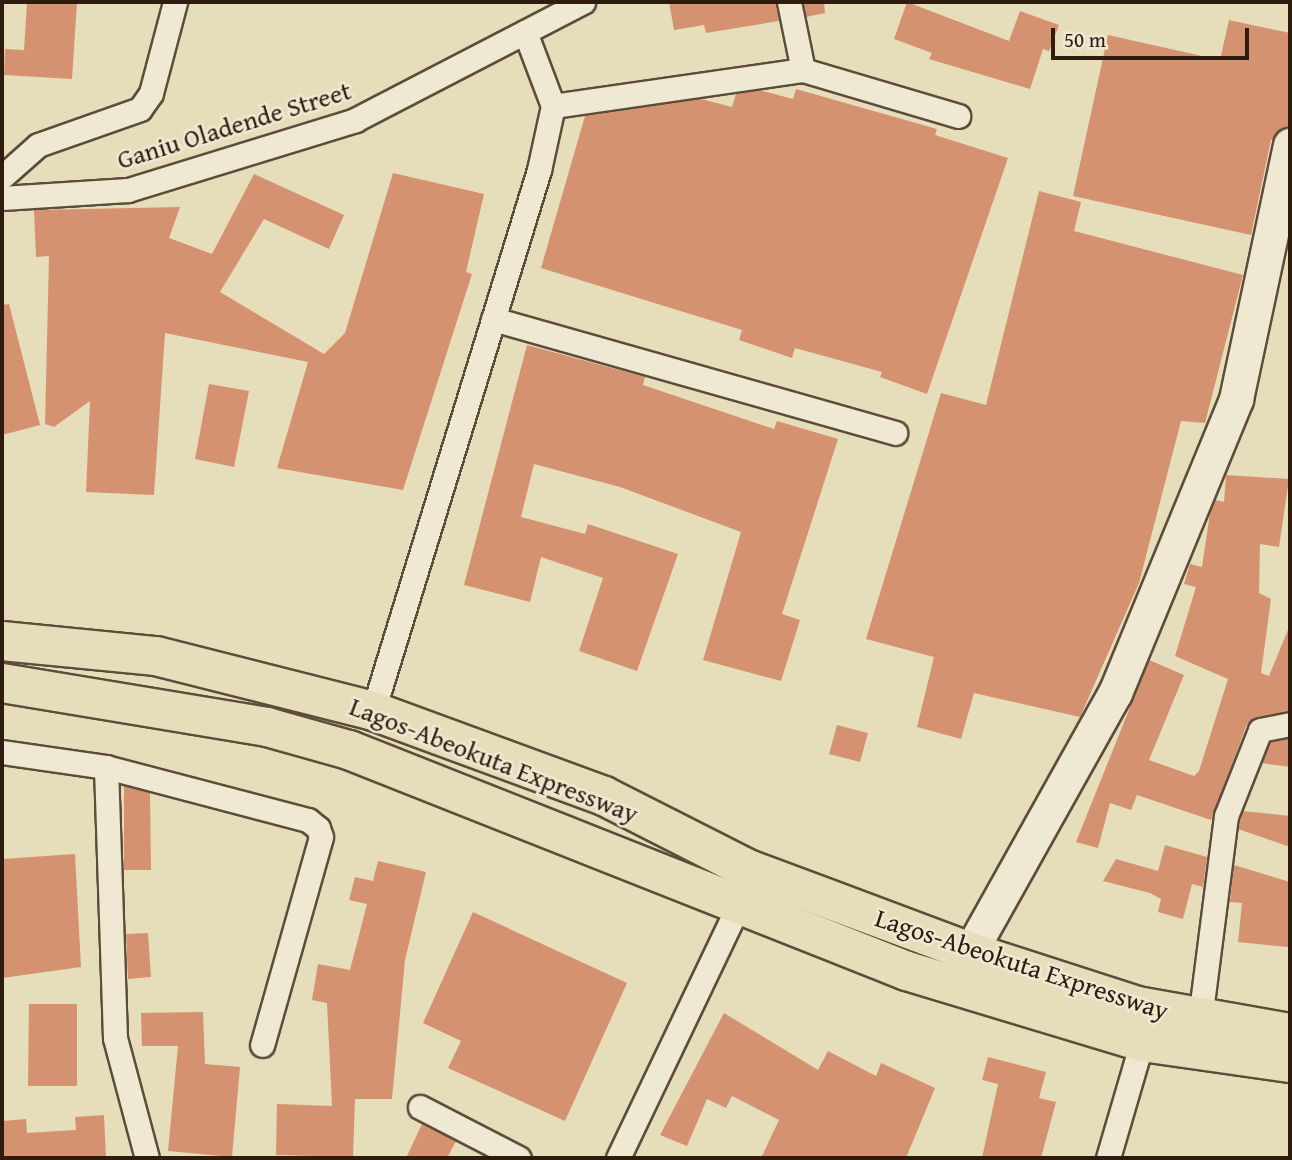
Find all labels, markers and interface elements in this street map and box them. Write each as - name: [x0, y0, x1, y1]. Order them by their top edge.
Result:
- scale bar: [1054, 14, 1252, 58]
- text: 50 m: [1064, 24, 1106, 55]
- street label: Ganiu Oladende Street: [113, 75, 355, 175]
- street label: Lagos-Abeokuta Expressway: [345, 691, 643, 829]
- street label: Lagos-Abeokuta Expressway: [871, 902, 1173, 1026]

